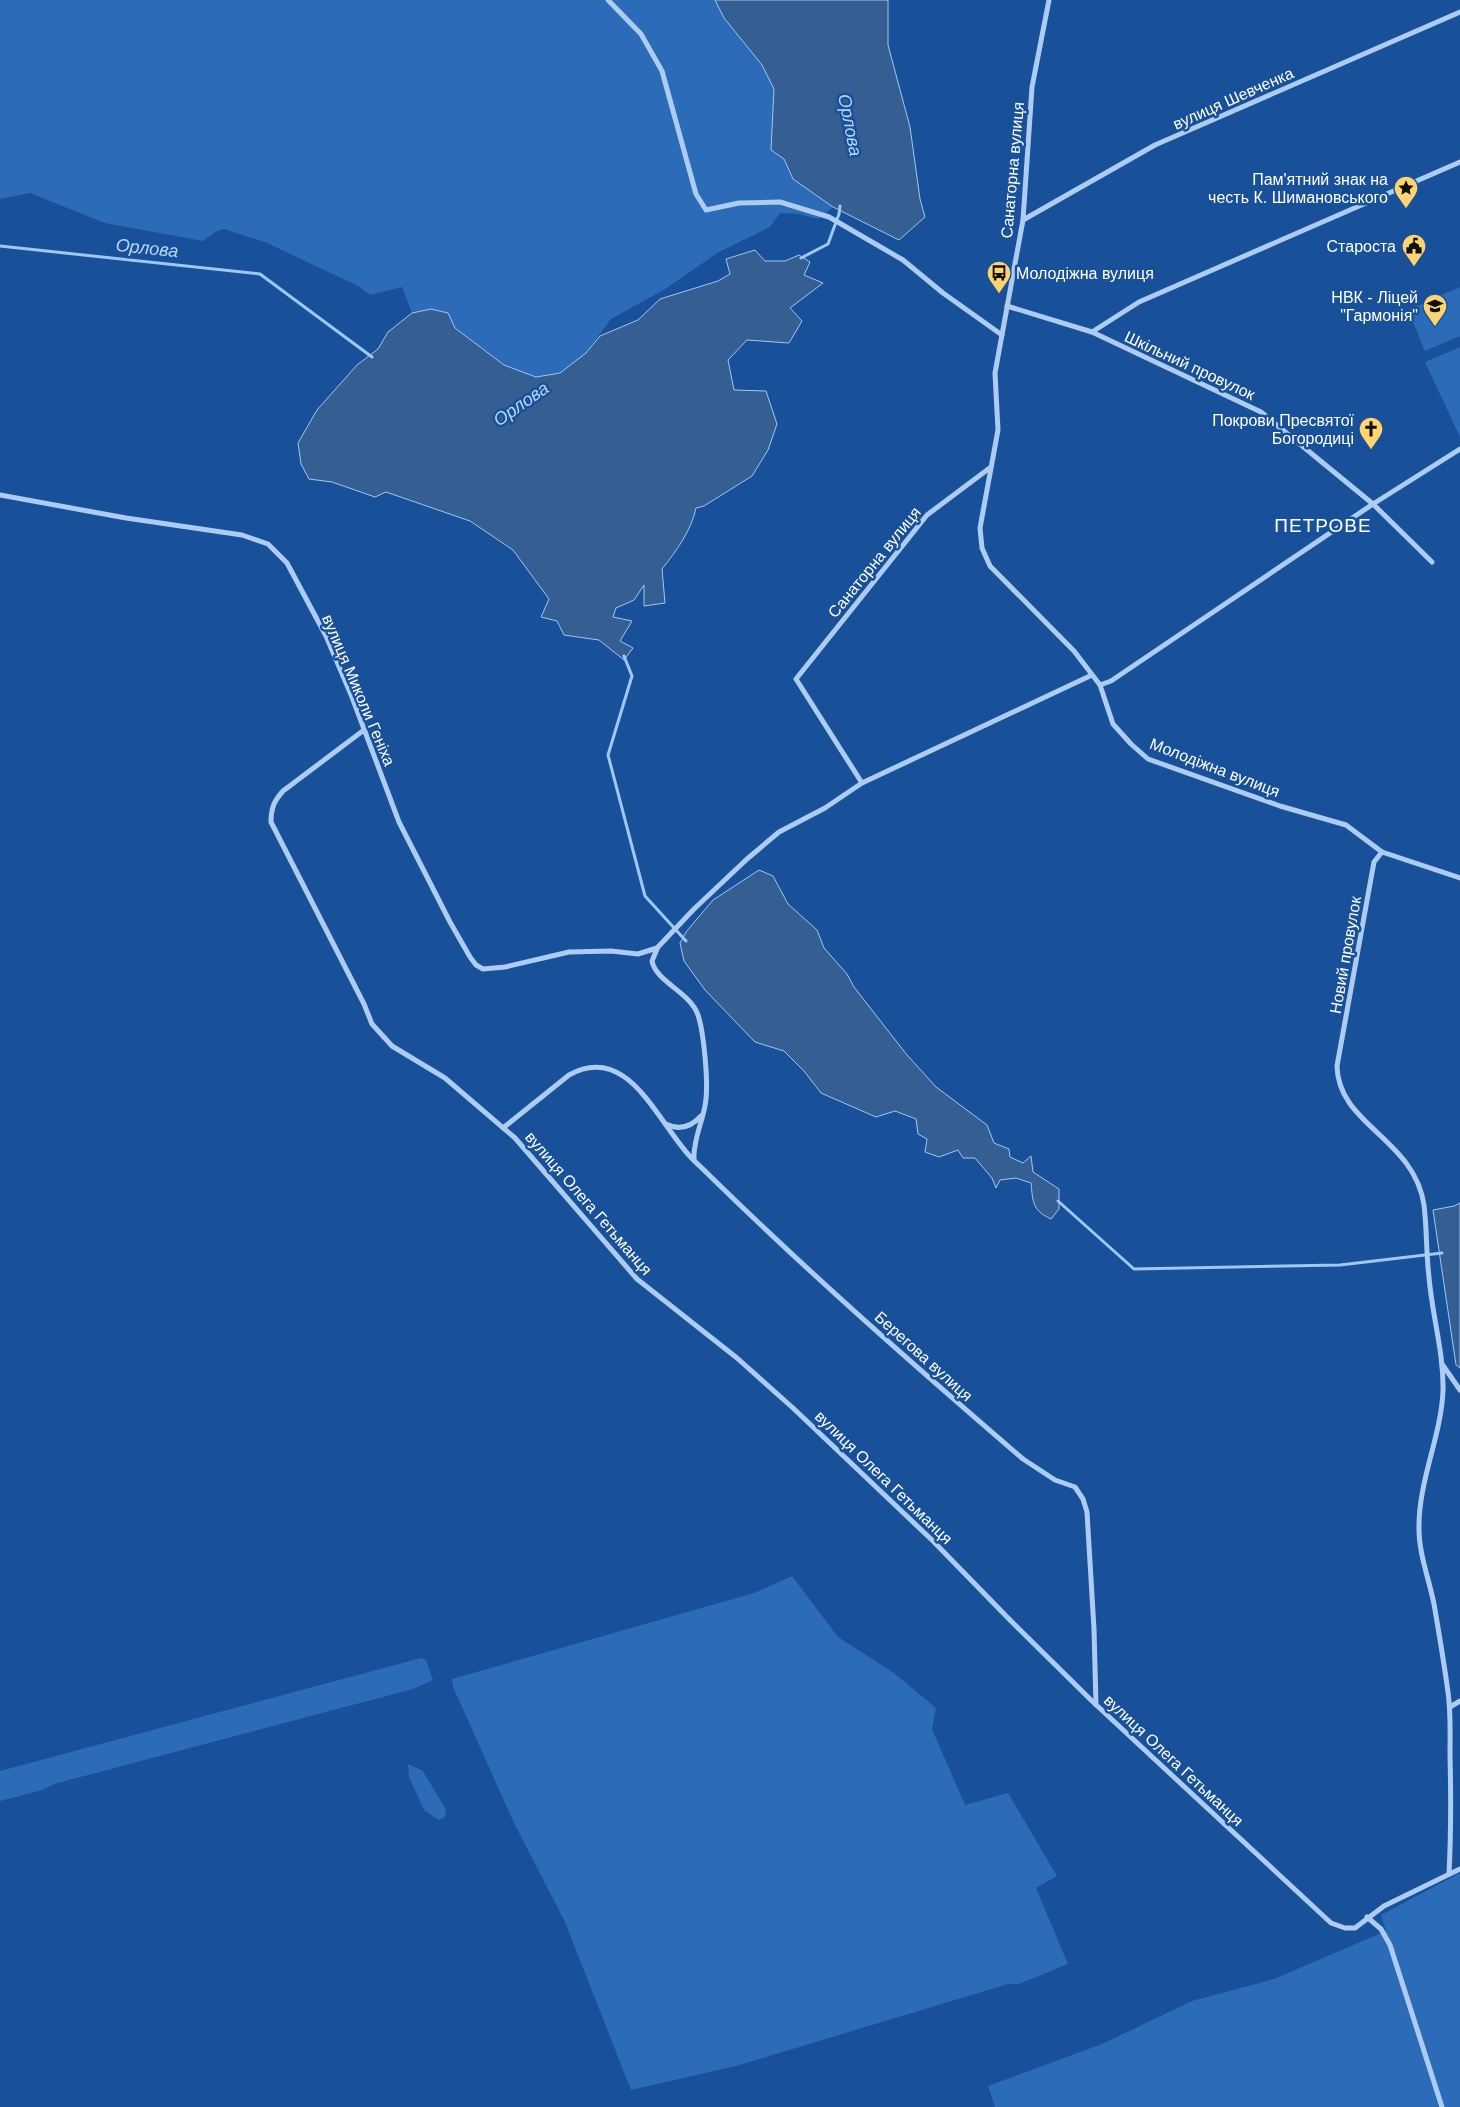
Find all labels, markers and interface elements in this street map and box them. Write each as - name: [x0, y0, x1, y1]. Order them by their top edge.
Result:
- street label: вулиця Шевченка: [1170, 64, 1296, 133]
- water label: Орлова: [834, 92, 866, 158]
- street label: Санаторна вулиця: [998, 101, 1027, 239]
- place label: Пам'ятний знак на честь К. Шимановського: [1208, 171, 1388, 206]
- place icon: Пам'ятний знак на честь К. Шимановського: [1393, 175, 1419, 209]
- public building icon: Староста: [1401, 233, 1427, 267]
- water label: Орлова: [115, 235, 179, 261]
- place label: Староста: [1327, 238, 1396, 255]
- bus stop icon: Молодіжна вулиця: [986, 260, 1012, 294]
- place label: Молодіжна вулиця: [1016, 265, 1154, 282]
- place label: НВК - Ліцей "Гармонія": [1331, 289, 1418, 324]
- school or university icon: НВК - Ліцей "Гармонія": [1422, 293, 1448, 327]
- street label: Шкільний провулок: [1122, 328, 1259, 404]
- water label: Орлова: [490, 378, 552, 430]
- place label: Покрови Пресвятої Богородиці: [1212, 412, 1355, 447]
- church icon: Покрови Пресвятої Богородиці: [1358, 416, 1384, 450]
- street label: Санаторна вулиця: [825, 504, 924, 621]
- district label: ПЕТРОВЕ: [1274, 515, 1372, 536]
- street label: вулиця Миколи Геніха: [319, 612, 398, 768]
- street label: Молодіжна вулиця: [1147, 735, 1282, 800]
- street label: Новий провулок: [1327, 894, 1364, 1015]
- street label: вулиця Олега Гетьманця: [522, 1128, 655, 1278]
- street label: Берегова вулиця: [871, 1308, 976, 1405]
- street label: вулиця Олега Гетьманця: [812, 1407, 956, 1547]
- street label: вулиця Олега Гетьманця: [1101, 1691, 1247, 1829]

